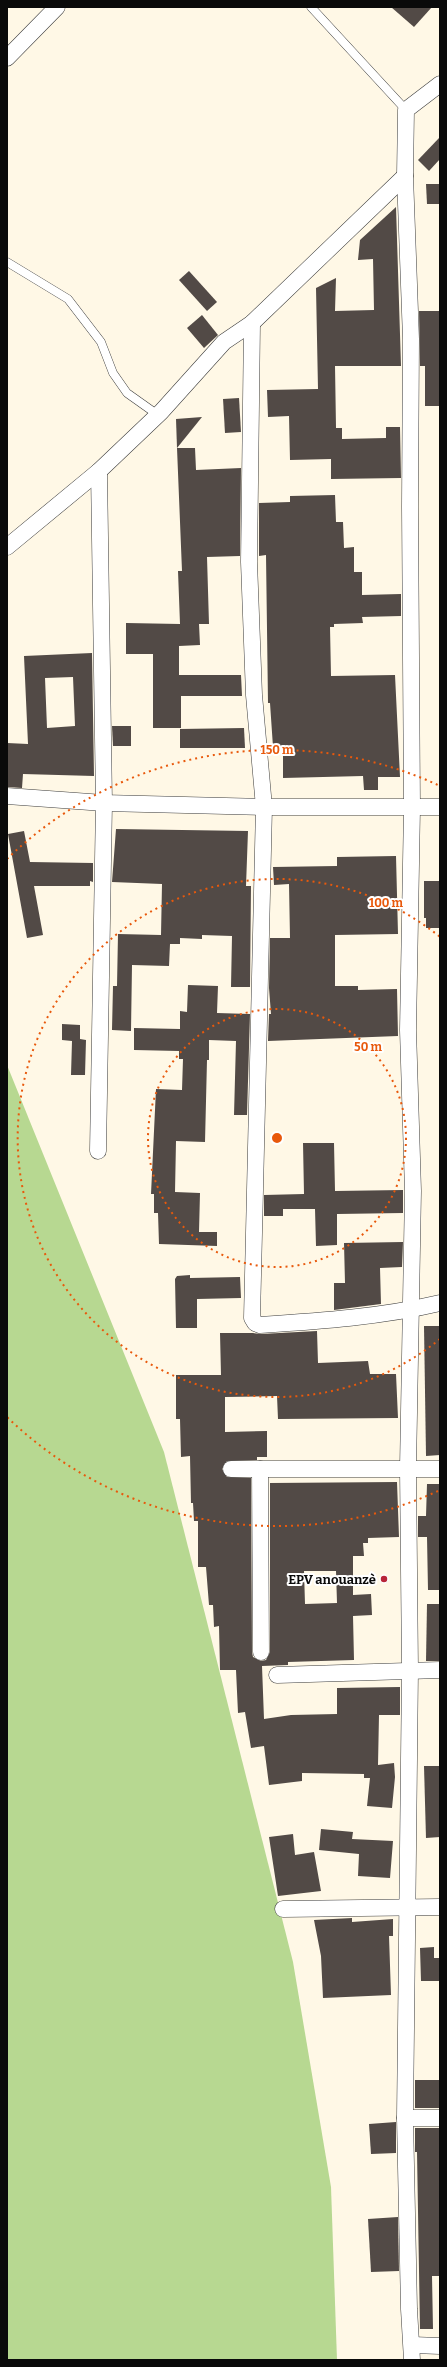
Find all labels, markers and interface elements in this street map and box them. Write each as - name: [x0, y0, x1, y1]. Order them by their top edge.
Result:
- text: 150 m: [261, 743, 294, 757]
- text: 100 m: [369, 896, 404, 910]
- text: 50 m: [354, 1040, 382, 1054]
- centre of rings: [270, 1131, 284, 1145]
- place label: EPV anouanzè: [288, 1572, 376, 1587]
- marker: EPV anouanzè: [379, 1574, 389, 1584]

